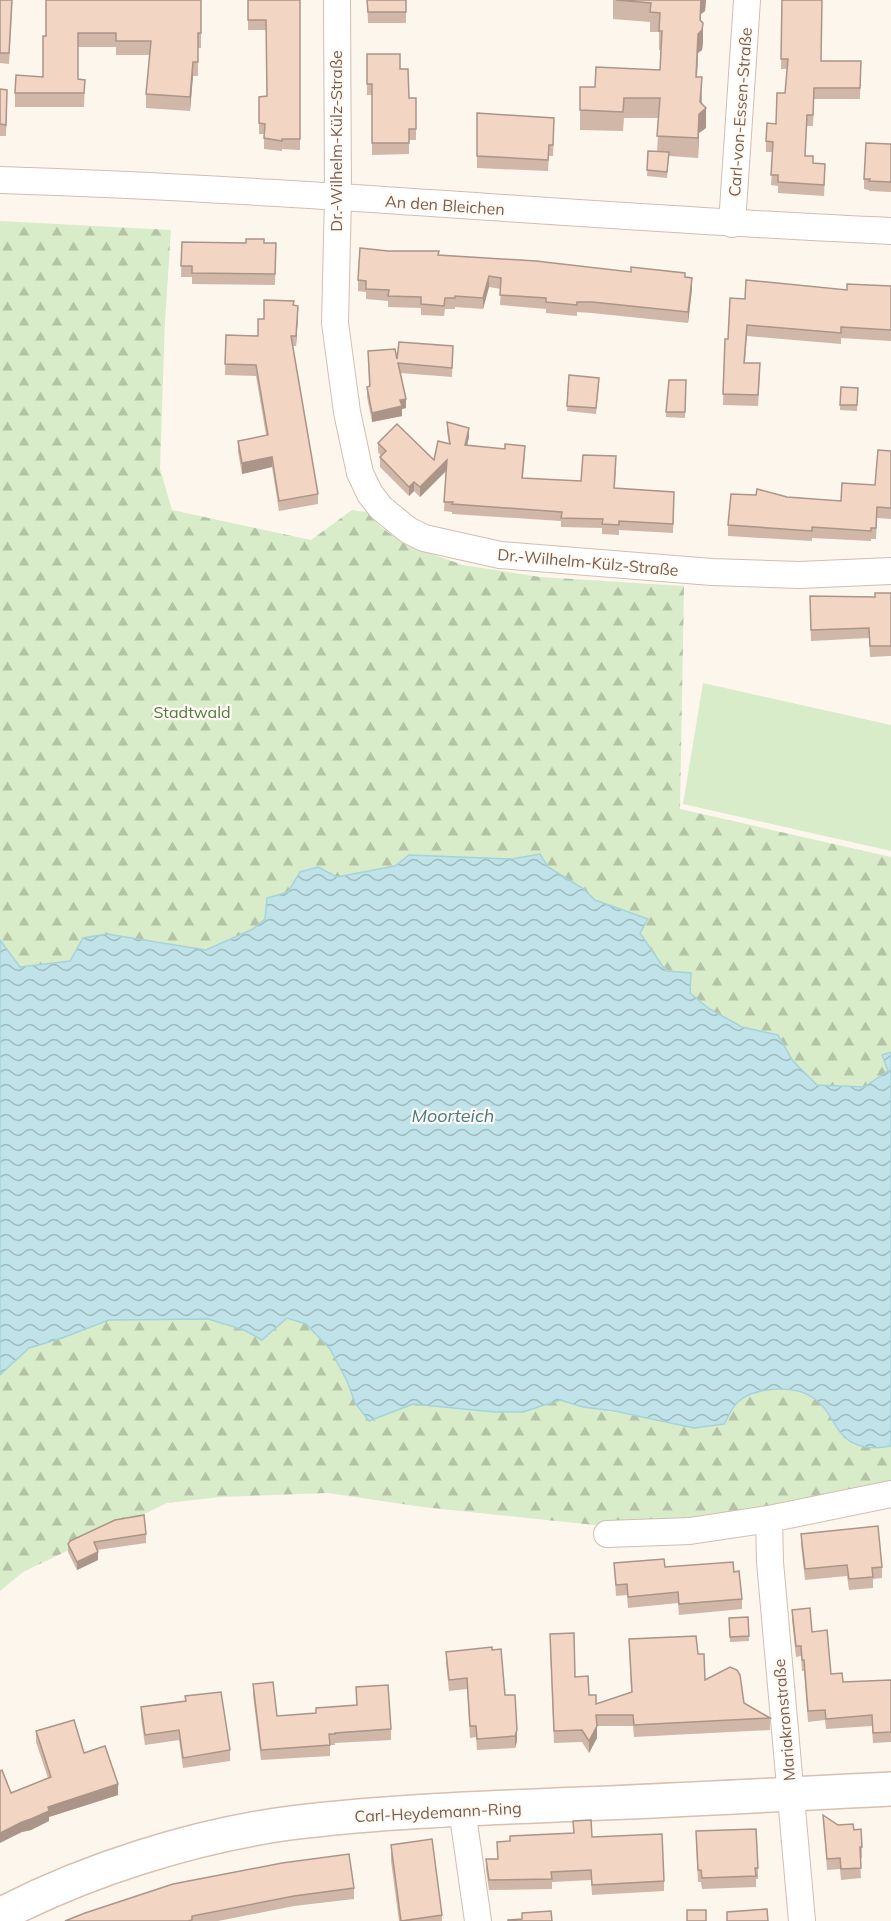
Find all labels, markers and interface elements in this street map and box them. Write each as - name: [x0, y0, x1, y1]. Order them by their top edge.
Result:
- street label: Carl-von-Essen-Straße: [724, 27, 756, 197]
- street label: Dr.-Wilhelm-Külz-Straße: [326, 50, 346, 232]
- street label: An den Bleichen: [385, 191, 505, 219]
- street label: Dr.-Wilhelm-Külz-Straße: [497, 544, 679, 580]
- park label: Stadtwald: [153, 702, 231, 722]
- water label: Moorteich: [412, 1104, 494, 1127]
- street label: Mariakronstraße: [769, 1658, 799, 1782]
- street label: Carl-Heydemann-Ring: [354, 1798, 522, 1826]

